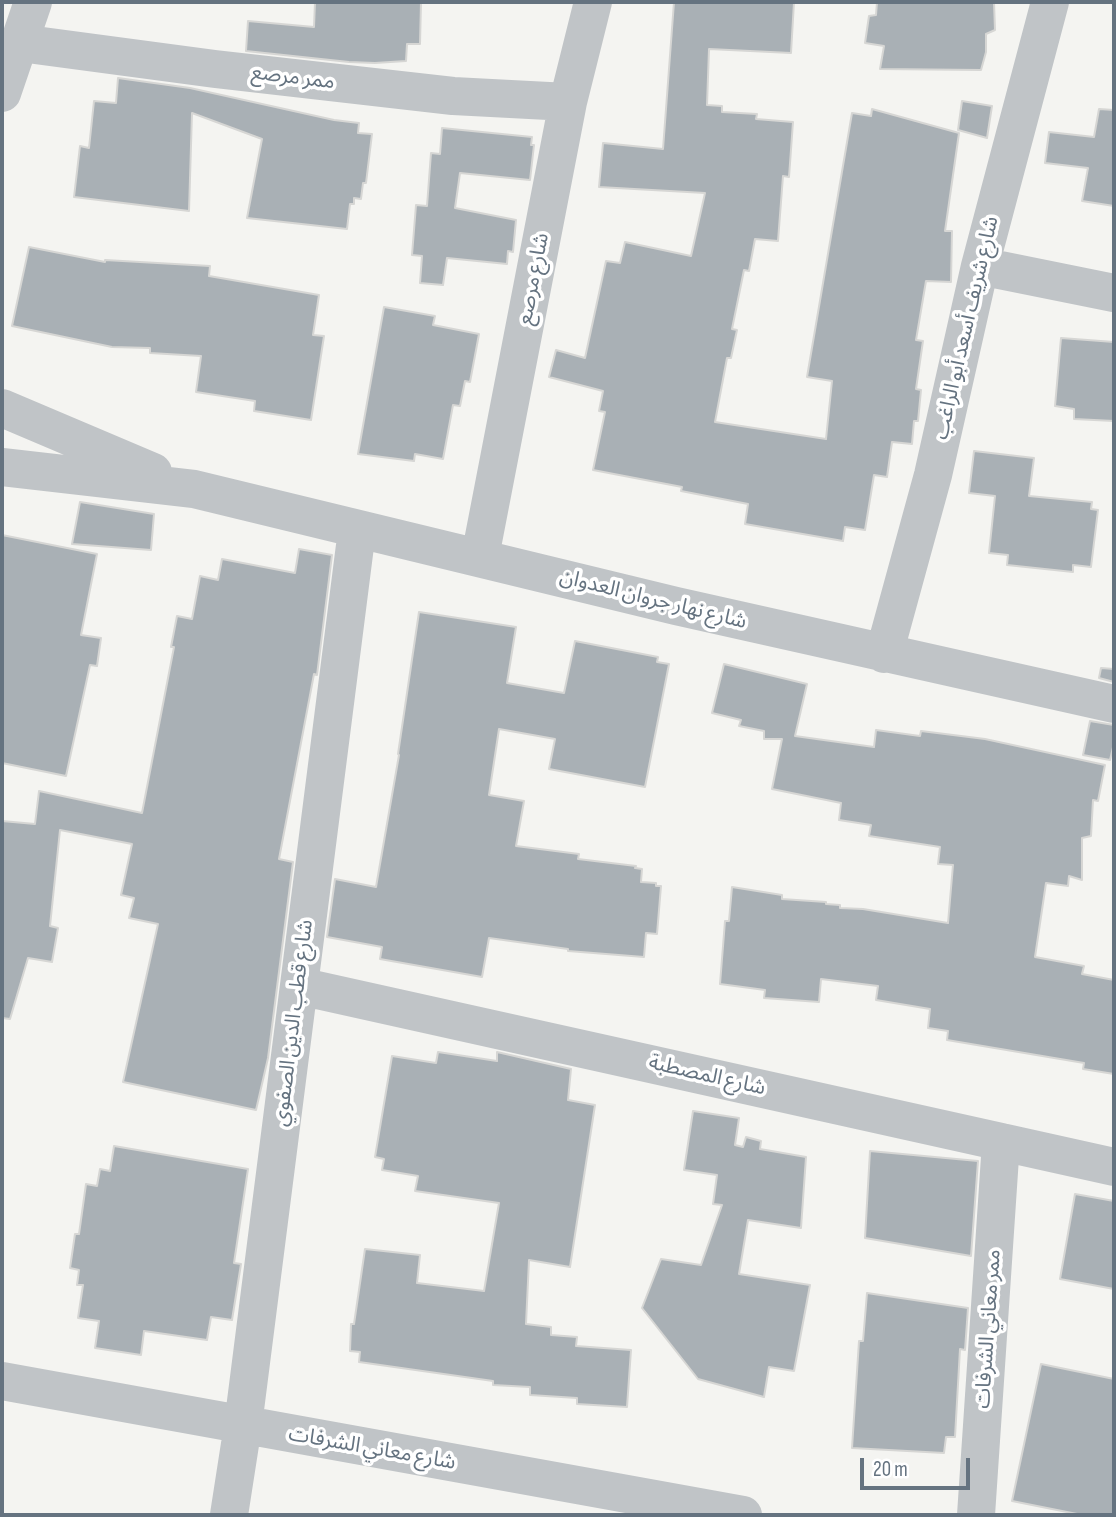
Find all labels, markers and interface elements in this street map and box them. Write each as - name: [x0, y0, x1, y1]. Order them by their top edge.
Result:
- street label: ممر مرصع: [250, 60, 336, 96]
- street label: شارع شريف أسعد أبو الراغب: [929, 214, 1005, 442]
- street label: شارع مرصع: [513, 231, 555, 327]
- street label: شارع نهار جروان العدوان: [557, 565, 749, 635]
- street label: شارع قطب الدين الصفوي: [269, 918, 319, 1128]
- street label: شارع المصطبة: [646, 1050, 768, 1102]
- street label: ممر معاني الشرفات: [971, 1248, 1007, 1410]
- street label: شارع معاني الشرفات: [287, 1422, 457, 1476]
- scale bar: [864, 1444, 974, 1488]
- text: 20 m: [873, 1457, 908, 1482]

